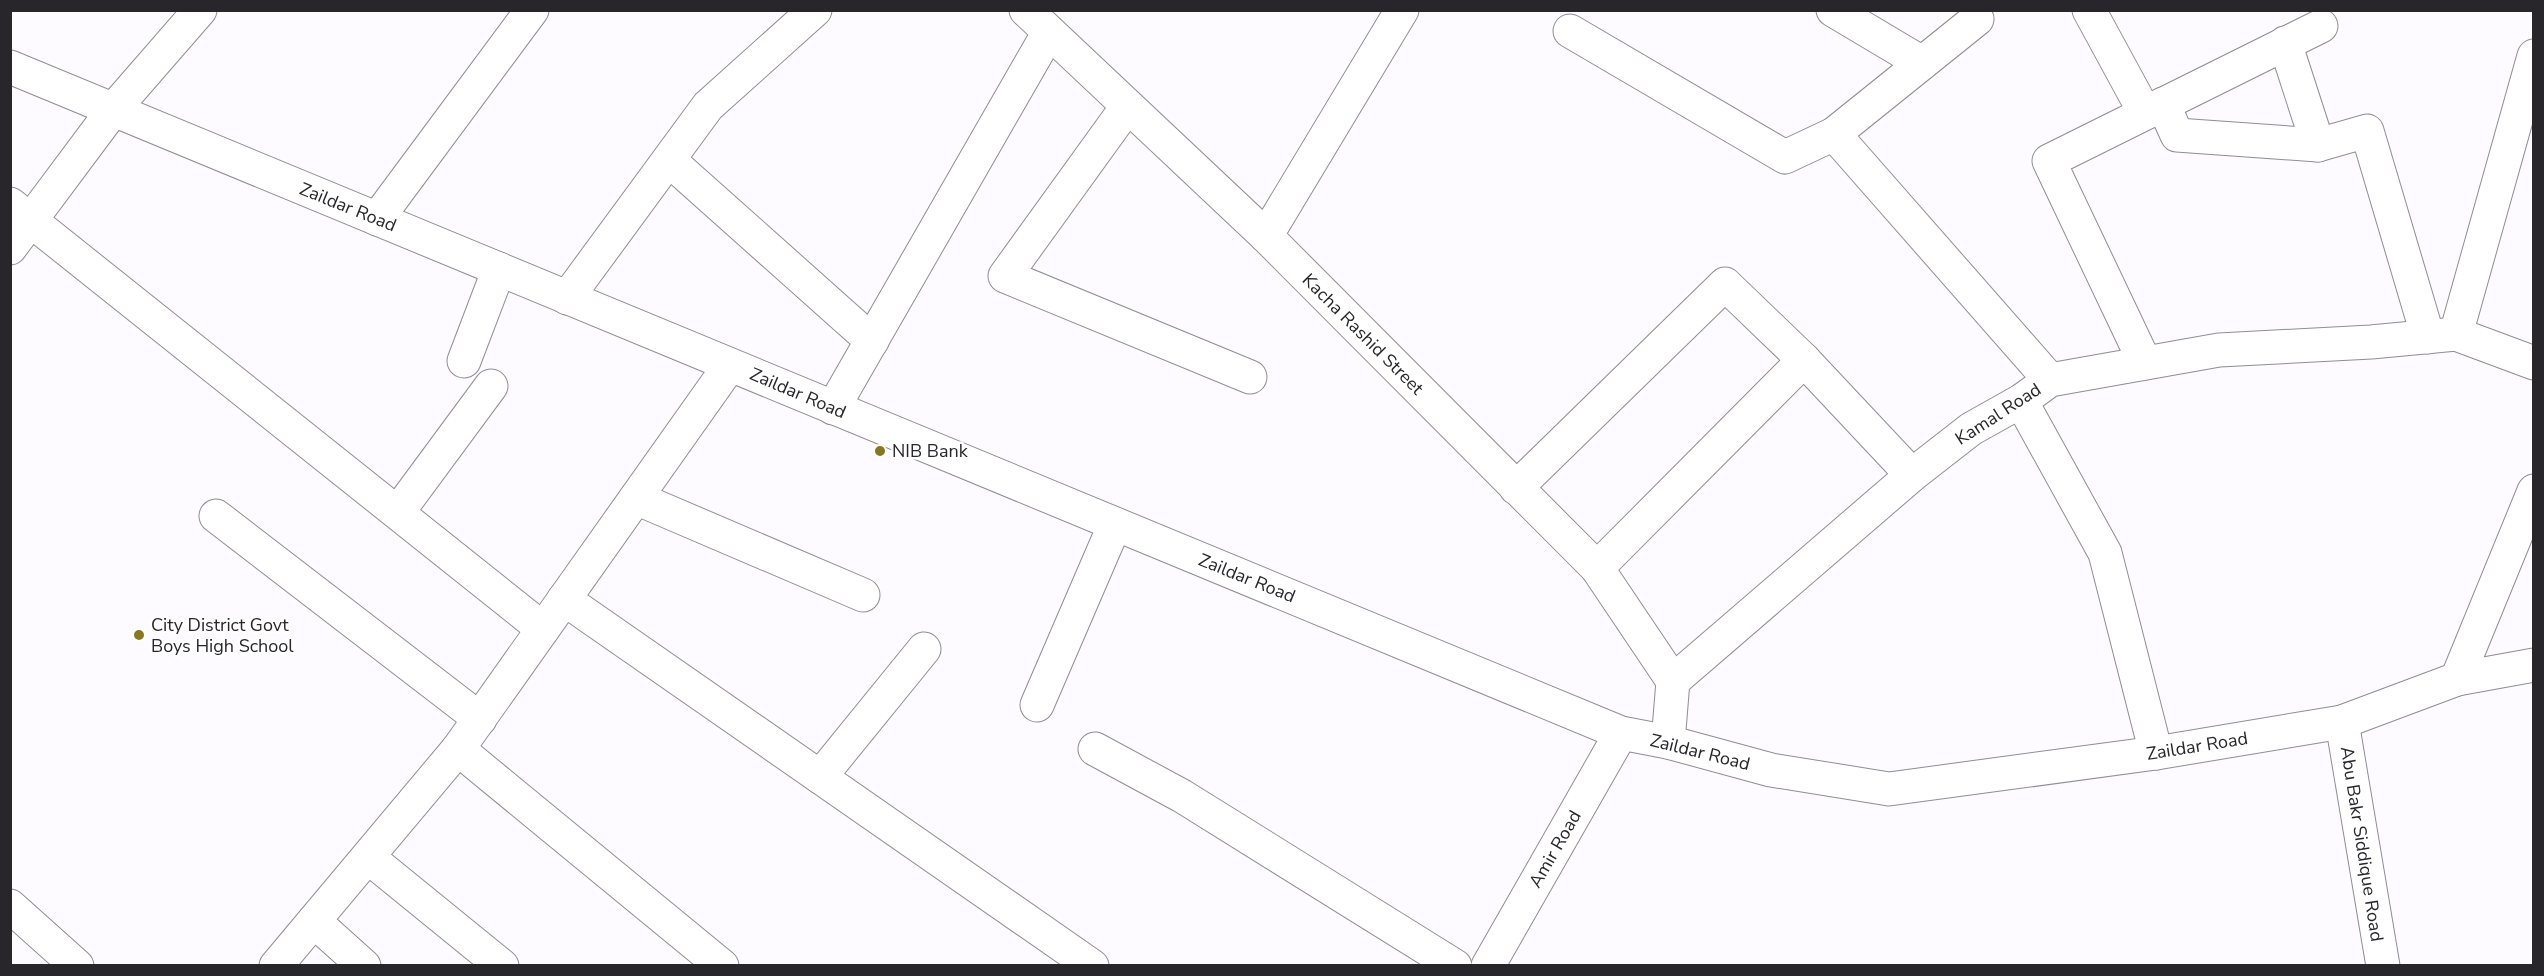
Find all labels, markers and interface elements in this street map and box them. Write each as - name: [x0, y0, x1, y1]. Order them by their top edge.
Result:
- street label: Zaildar Road: [296, 177, 400, 237]
- street label: Kacha Rashid Street: [1297, 268, 1429, 400]
- street label: Zaildar Road: [746, 362, 850, 424]
- street label: Kamal Road: [1951, 377, 2045, 451]
- place label: NIB Bank: [892, 439, 969, 463]
- marker: NIB Bank: [873, 444, 887, 458]
- street label: Zaildar Road: [1195, 548, 1299, 608]
- place label: City District Govt Boys High School: [151, 613, 294, 658]
- marker: City District Govt Boys High School: [132, 628, 146, 642]
- street label: Zaildar Road: [2145, 726, 2249, 766]
- street label: Zaildar Road: [1647, 728, 1753, 776]
- street label: Abu Bakr Siddique Road: [2335, 745, 2389, 943]
- street label: Amir Road: [1523, 806, 1587, 892]

